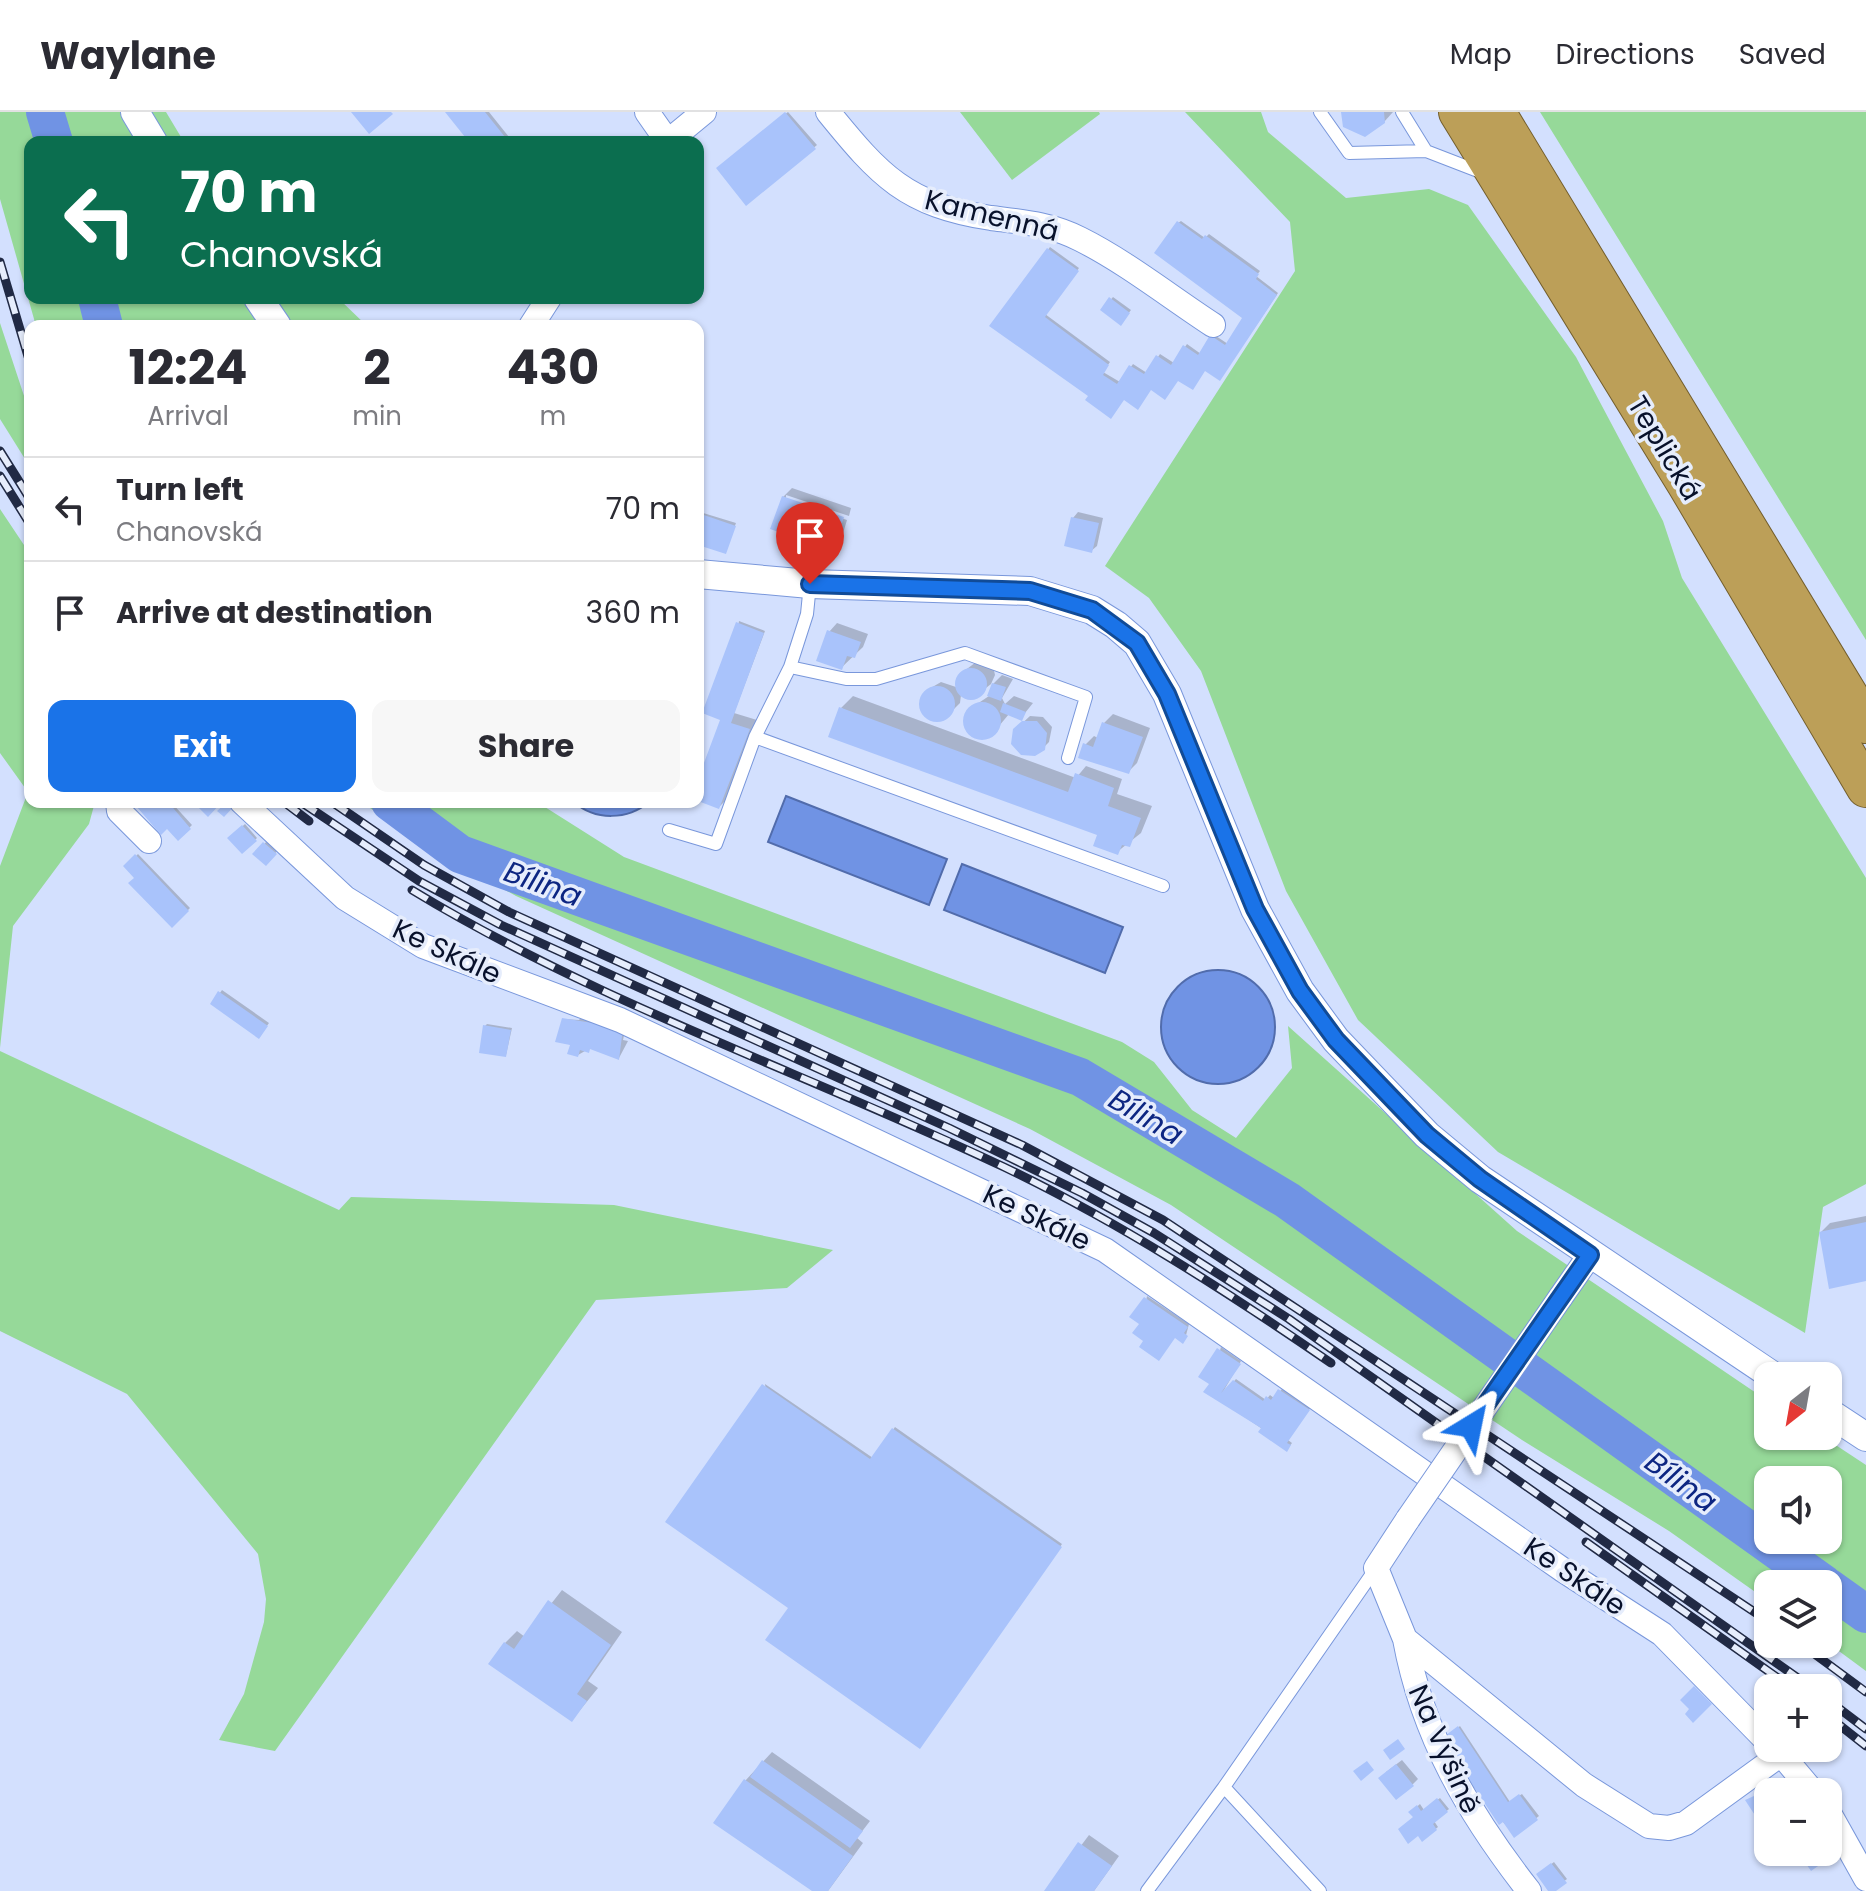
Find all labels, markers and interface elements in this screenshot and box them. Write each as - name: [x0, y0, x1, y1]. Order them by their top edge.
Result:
- text: Waylane: [40, 29, 216, 82]
- text: Map: [1450, 35, 1512, 74]
- text: Directions: [1556, 35, 1695, 74]
- text: Saved: [1739, 35, 1826, 74]
- text: 70 m: [180, 153, 318, 232]
- icon: left: [48, 168, 152, 272]
- street label: Kamenná: [921, 180, 1063, 251]
- text: Chanovská: [180, 229, 383, 280]
- text: 12:24: [129, 334, 248, 401]
- text: 2: [363, 334, 391, 401]
- text: 430: [507, 334, 599, 401]
- street label: Teplická: [1618, 389, 1711, 508]
- text: Arrival: [147, 398, 229, 434]
- text: min: [352, 398, 402, 434]
- text: m: [540, 398, 566, 434]
- text: Turn left: [116, 468, 244, 511]
- icon: left: [48, 487, 92, 531]
- text: 70 m: [606, 487, 680, 530]
- pin: [776, 502, 844, 584]
- text: Chanovská: [116, 514, 263, 550]
- icon: arrive: [788, 514, 832, 558]
- icon: arrive: [48, 591, 92, 635]
- text: Arrive at destination: [116, 591, 433, 634]
- text: 360 m: [586, 591, 680, 634]
- button: Exit: [48, 700, 356, 792]
- button: Share: [372, 700, 680, 792]
- water label: Bílina: [498, 850, 588, 917]
- street label: Ke Skále: [386, 909, 507, 994]
- water label: Bílina: [1101, 1078, 1192, 1156]
- street label: Ke Skále: [976, 1175, 1097, 1260]
- north arrow: [1754, 1362, 1842, 1450]
- map controls: [1754, 1362, 1842, 1866]
- position arrow: [1429, 1384, 1513, 1468]
- water label: Bílina: [1636, 1441, 1726, 1523]
- button: sound: [1754, 1466, 1842, 1554]
- street label: Ke Skále: [1516, 1528, 1634, 1625]
- button: layers: [1754, 1570, 1842, 1658]
- button: +: [1754, 1674, 1842, 1762]
- street label: Na Výšině: [1399, 1678, 1490, 1820]
- button: −: [1754, 1778, 1842, 1866]

